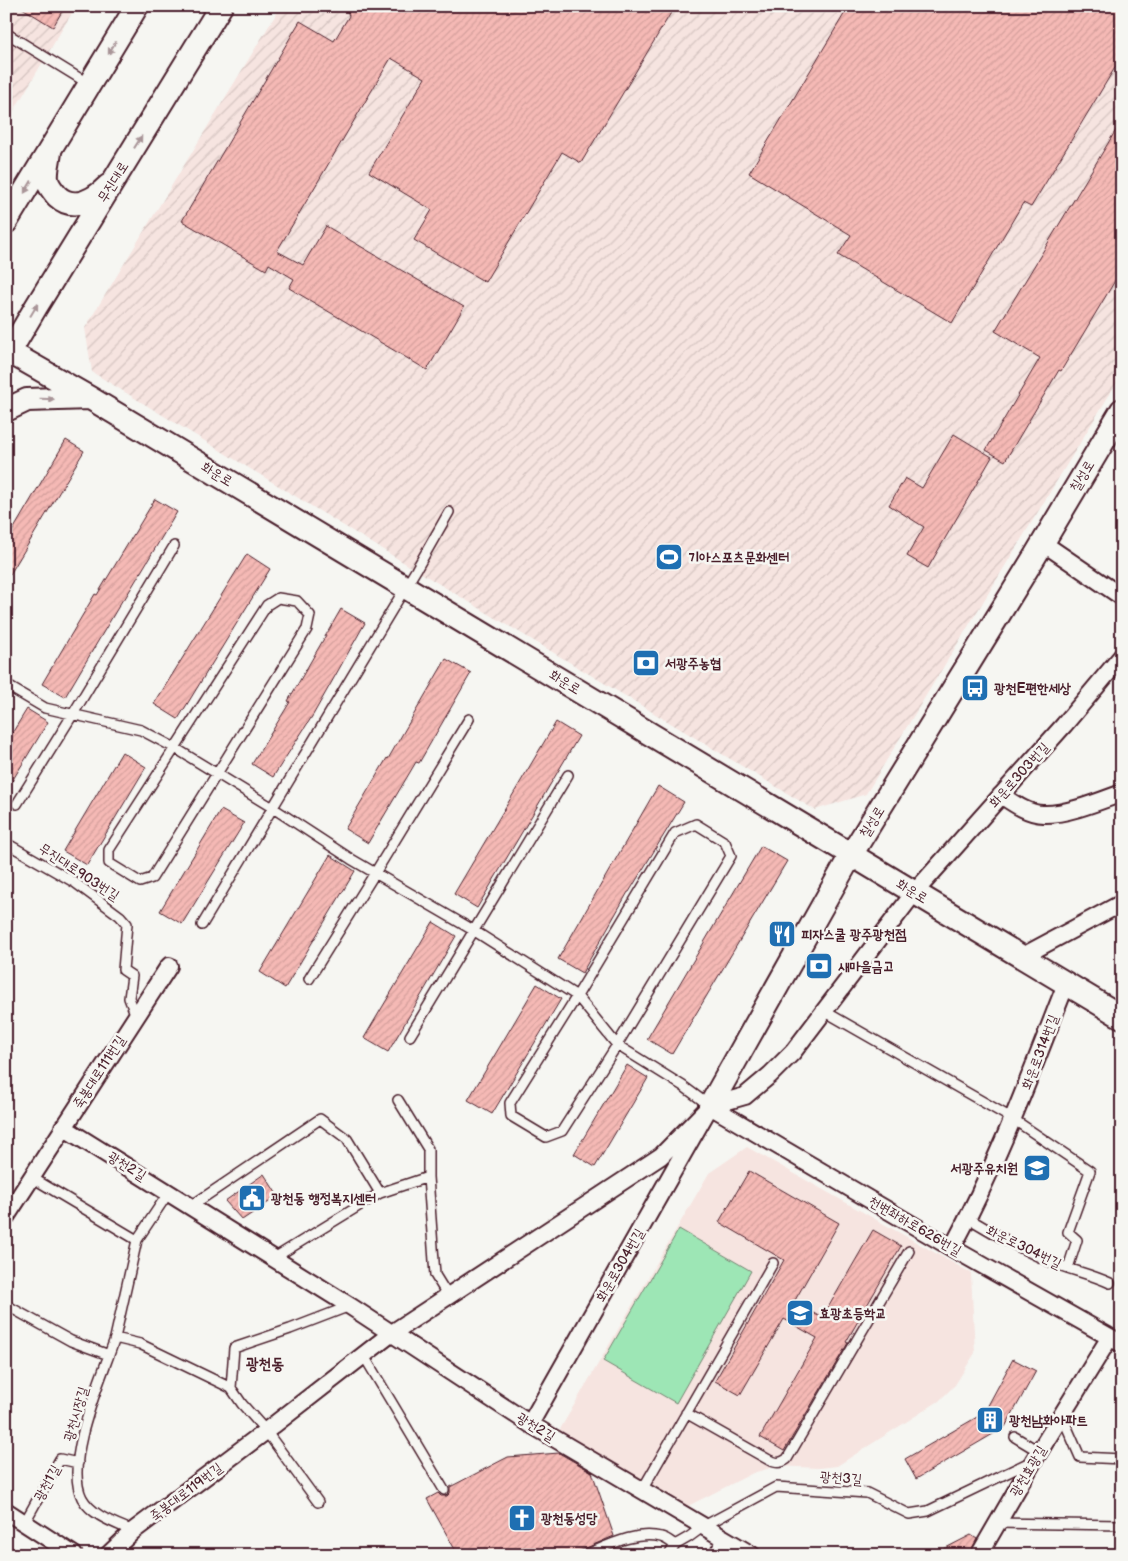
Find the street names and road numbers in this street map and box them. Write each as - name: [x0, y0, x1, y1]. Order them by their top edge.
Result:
- street label: 무진대로: [94, 158, 132, 206]
- street label: 칠성로: [1066, 457, 1098, 495]
- street label: 화운로: [198, 458, 236, 490]
- street label: 화운로: [546, 666, 584, 698]
- street label: 화운로303번길: [985, 738, 1053, 811]
- street label: 칠성로: [856, 803, 888, 841]
- street label: 무진대로903번길: [36, 840, 123, 905]
- street label: 화운로: [893, 875, 931, 907]
- street label: 화운로314번길: [1018, 1011, 1062, 1092]
- street label: 죽봉대로111번길: [69, 1032, 129, 1112]
- street label: 광천2길: [105, 1148, 150, 1185]
- street label: 천변좌하로626번길: [866, 1193, 965, 1260]
- street label: 화운로304번길: [984, 1221, 1065, 1273]
- street label: 화운로304번길: [592, 1225, 648, 1305]
- street label: 광천시장길: [60, 1384, 92, 1443]
- street label: 광천2길: [514, 1409, 559, 1446]
- street label: 광천효광길: [1006, 1442, 1050, 1500]
- street label: 죽봉대로119번길: [146, 1459, 226, 1525]
- street label: 광천1길: [30, 1461, 64, 1504]
- street label: 광천3길: [819, 1468, 864, 1488]

